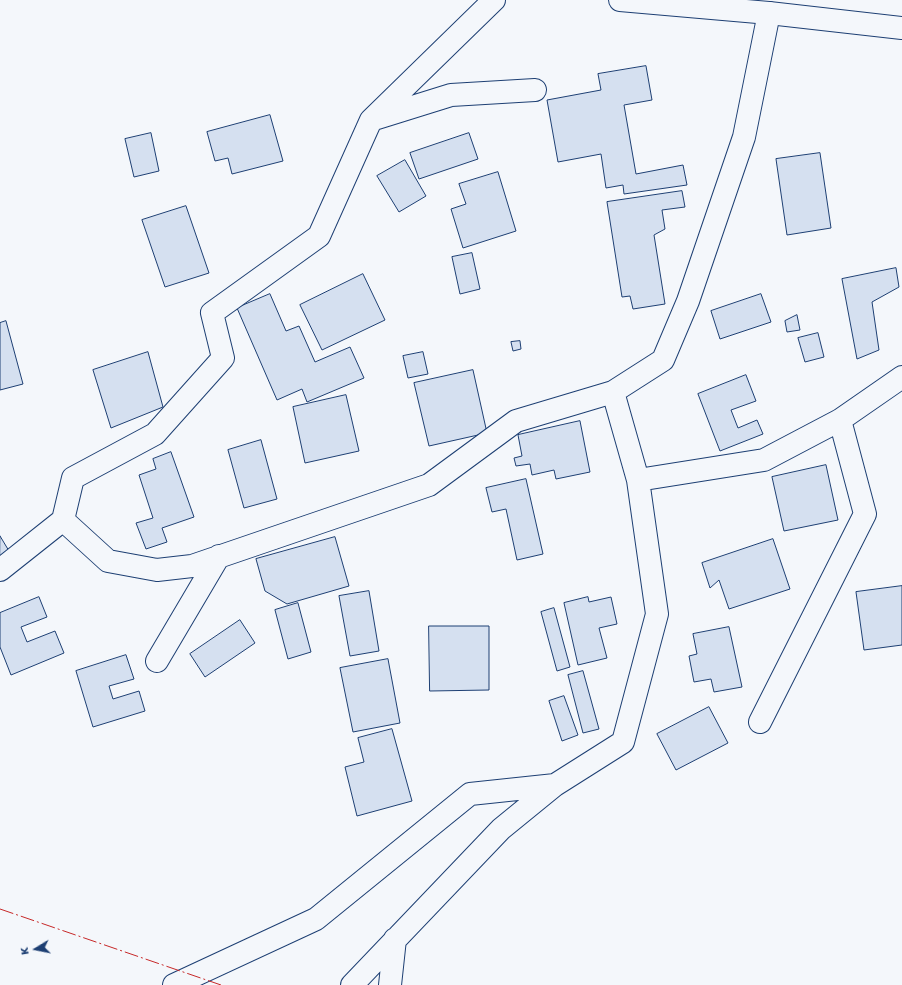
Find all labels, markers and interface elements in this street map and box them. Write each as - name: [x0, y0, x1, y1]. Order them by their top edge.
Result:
- north arrow: [16, 929, 56, 969]
- text: K: [16, 946, 33, 956]

